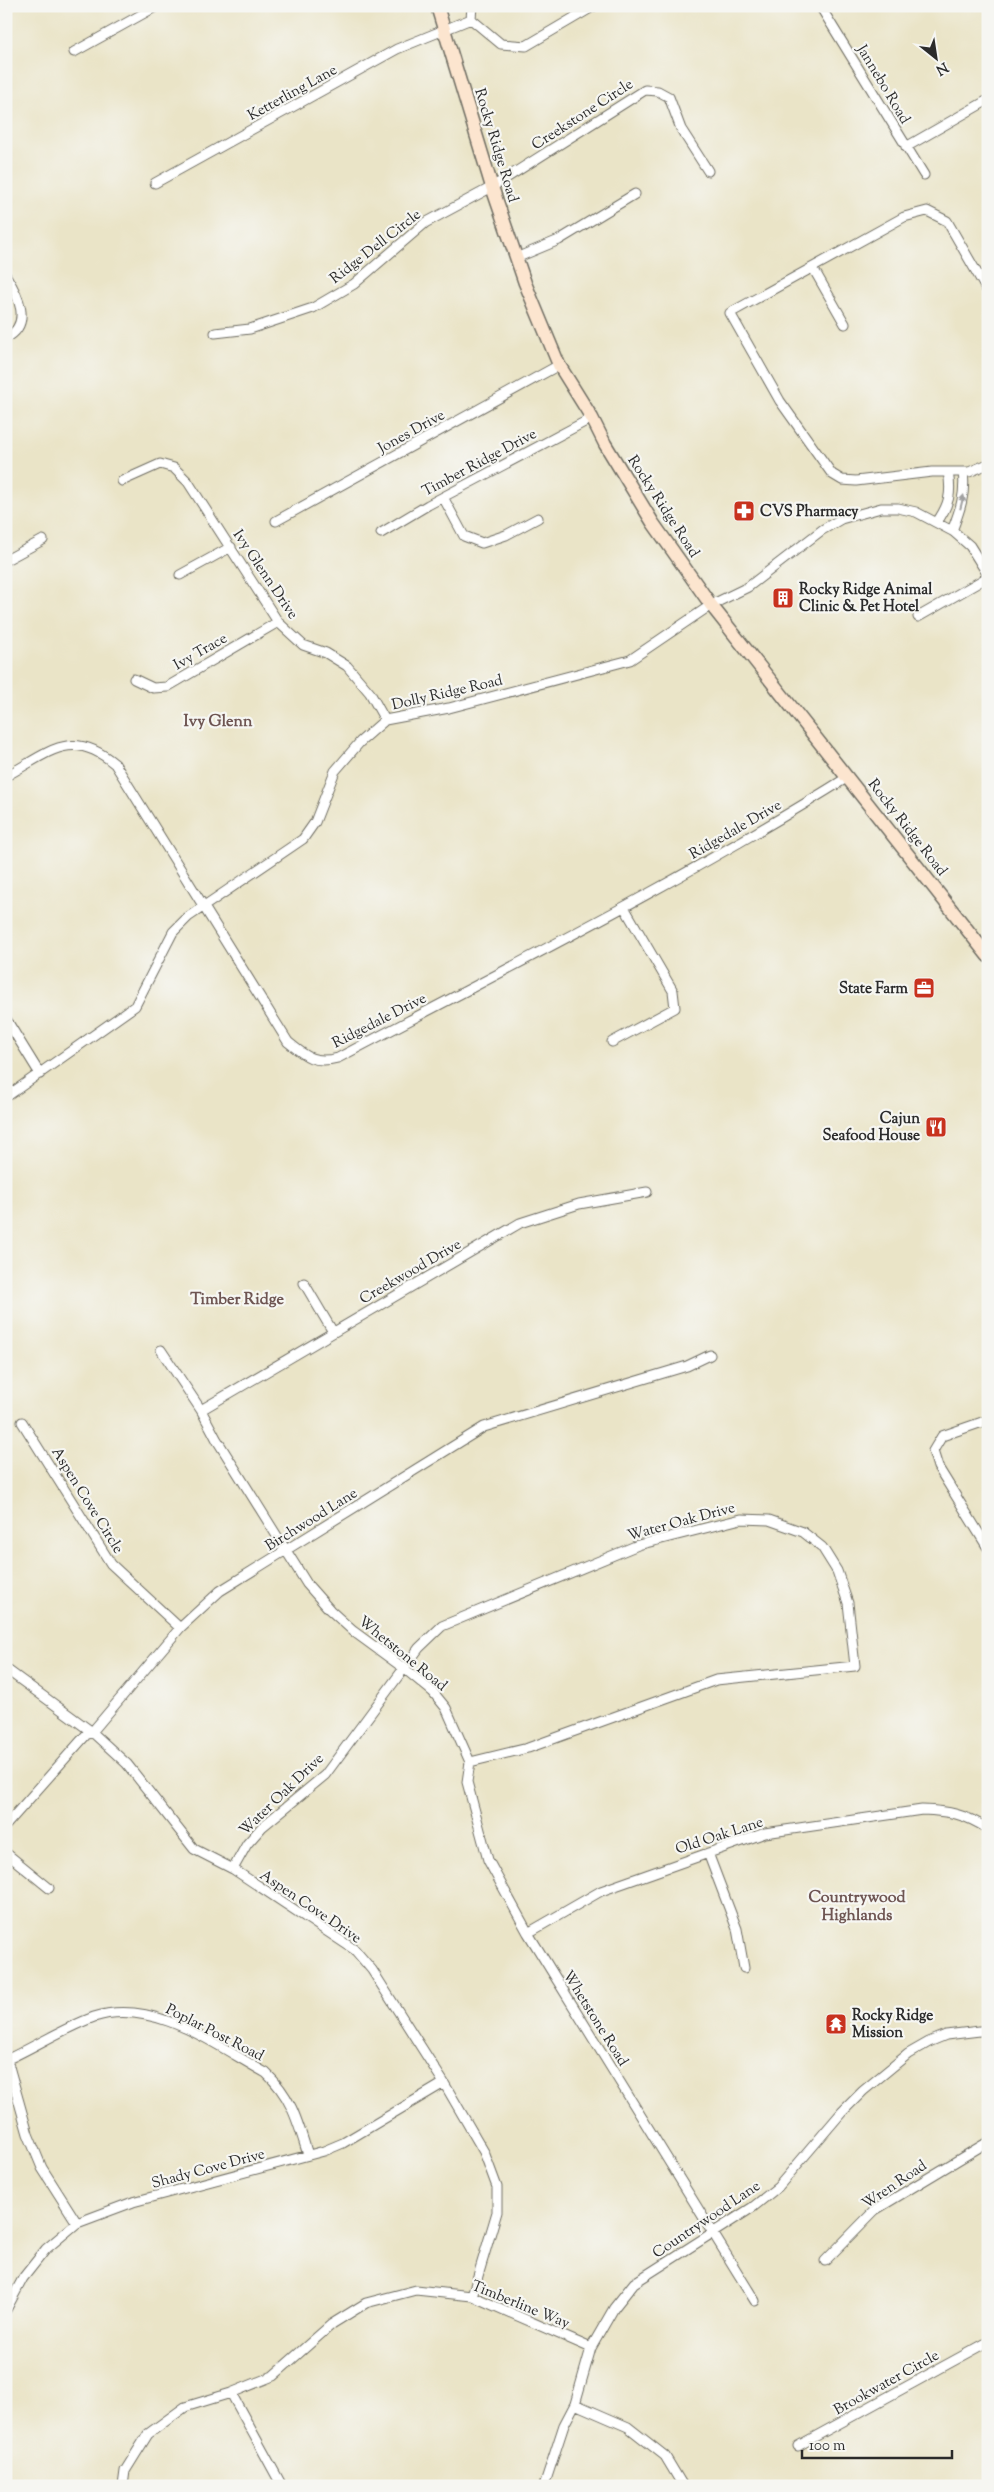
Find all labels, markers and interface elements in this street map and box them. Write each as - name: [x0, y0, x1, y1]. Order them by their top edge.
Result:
- north arrow: [912, 32, 962, 82]
- street label: Jannebo Road: [850, 40, 915, 129]
- text: N: [932, 56, 951, 79]
- street label: Ketterling Lane: [244, 60, 341, 127]
- street label: Creekstone Circle: [528, 75, 638, 156]
- street label: Rocky Ridge Road: [468, 86, 523, 206]
- street label: Ridge Dell Circle: [326, 205, 426, 289]
- street label: Jones Drive: [374, 405, 449, 460]
- street label: Timber Ridge Drive: [419, 424, 541, 502]
- street label: Rocky Ridge Road: [622, 452, 704, 563]
- one-way arrow: [958, 494, 966, 509]
- pharmacy icon: CVS Pharmacy: [732, 499, 756, 523]
- place label: CVS Pharmacy: [760, 502, 859, 523]
- street label: Ivy Glenn Drive: [227, 526, 302, 624]
- place label: Rocky Ridge Animal Clinic & Pet Hotel: [799, 580, 933, 618]
- building icon: Rocky Ridge Animal Clinic & Pet Hotel: [771, 586, 795, 610]
- street label: Ivy Trace: [170, 629, 231, 676]
- street label: Dolly Ridge Road: [390, 670, 505, 716]
- district label: Ivy Glenn: [184, 711, 253, 734]
- street label: Rocky Ridge Road: [862, 775, 952, 881]
- street label: Ridgedale Drive: [686, 795, 786, 865]
- office icon: State Farm: [912, 976, 936, 1000]
- place label: State Farm: [839, 979, 909, 1000]
- street label: Ridgedale Drive: [329, 989, 430, 1054]
- place label: Cajun Seafood House: [823, 1109, 920, 1147]
- restaurant icon: Cajun Seafood House: [924, 1115, 948, 1139]
- street label: Creekwood Drive: [356, 1235, 465, 1310]
- district label: Timber Ridge: [190, 1289, 284, 1312]
- street label: Aspen Cove Circle: [46, 1444, 128, 1558]
- street label: Birchwood Lane: [262, 1484, 362, 1557]
- street label: Water Oak Drive: [625, 1498, 738, 1547]
- street label: Whetstone Road: [353, 1612, 452, 1697]
- street label: Water Oak Drive: [235, 1749, 329, 1841]
- street label: Old Oak Lane: [673, 1812, 766, 1861]
- street label: Aspen Cove Drive: [255, 1865, 365, 1949]
- district label: Countrywood Highlands: [808, 1887, 907, 1928]
- street label: Whetstone Road: [557, 1967, 633, 2071]
- street label: Poplar Post Road: [162, 2000, 268, 2067]
- place label: Rocky Ridge Mission: [852, 2006, 933, 2044]
- temple icon: Rocky Ridge Mission: [824, 2012, 848, 2036]
- street label: Shady Cove Drive: [149, 2144, 267, 2195]
- street label: Wren Road: [858, 2156, 932, 2215]
- street label: Countrywood Lane: [649, 2176, 765, 2264]
- street label: Timberline Way: [468, 2276, 573, 2335]
- street label: Brookwater Circle: [830, 2346, 943, 2421]
- scale bar: [802, 2427, 952, 2459]
- text: 100 m: [809, 2436, 846, 2457]

